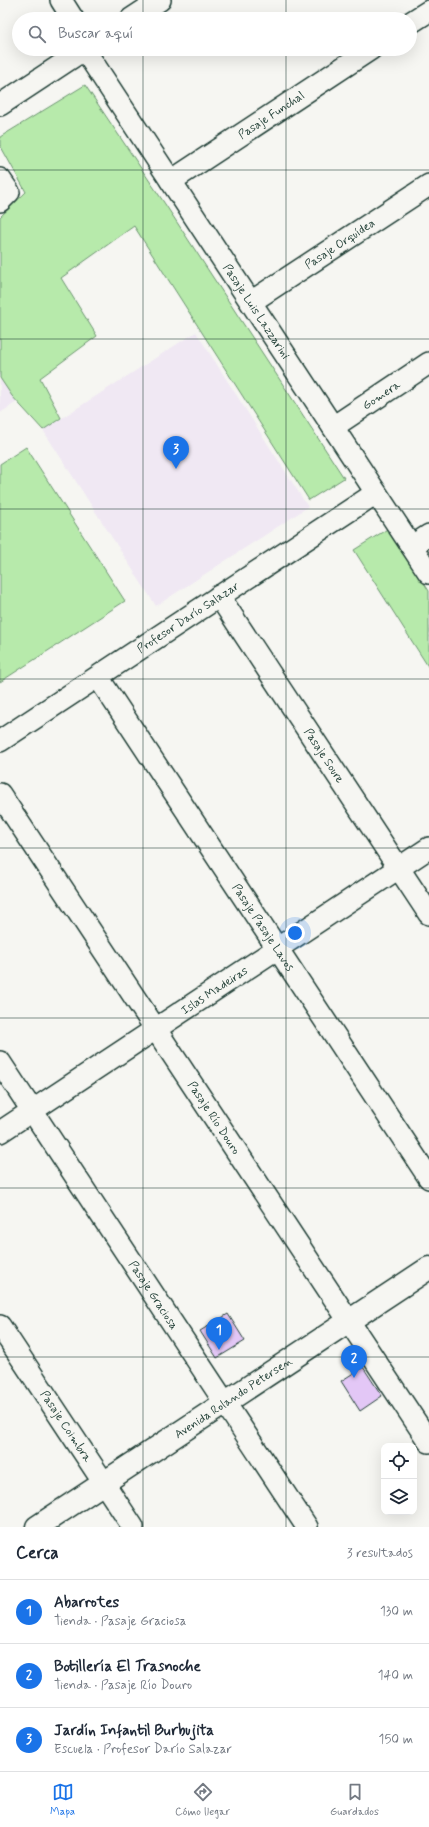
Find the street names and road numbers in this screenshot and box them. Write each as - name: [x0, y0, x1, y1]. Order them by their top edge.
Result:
- street label: Pasaje Funchal: [235, 88, 308, 143]
- street label: Pasaje Orquídea: [302, 216, 378, 274]
- street label: Pasaje Luis Lazzarini: [219, 261, 293, 363]
- street label: Gomera: [360, 377, 405, 414]
- street label: Profesor Darío Salazar: [134, 579, 242, 657]
- street label: Pasaje Soure: [299, 725, 348, 787]
- street label: Pasaje Pasaje Lavos: [228, 881, 297, 975]
- street label: Islas Madeiras: [178, 963, 251, 1019]
- street label: Pasaje Río Douro: [183, 1078, 244, 1158]
- street label: Pasaje Graciosa: [124, 1258, 181, 1333]
- street label: Avenida Rolando Petersen: [172, 1353, 296, 1443]
- street label: Pasaje Coimbra: [36, 1388, 95, 1466]

